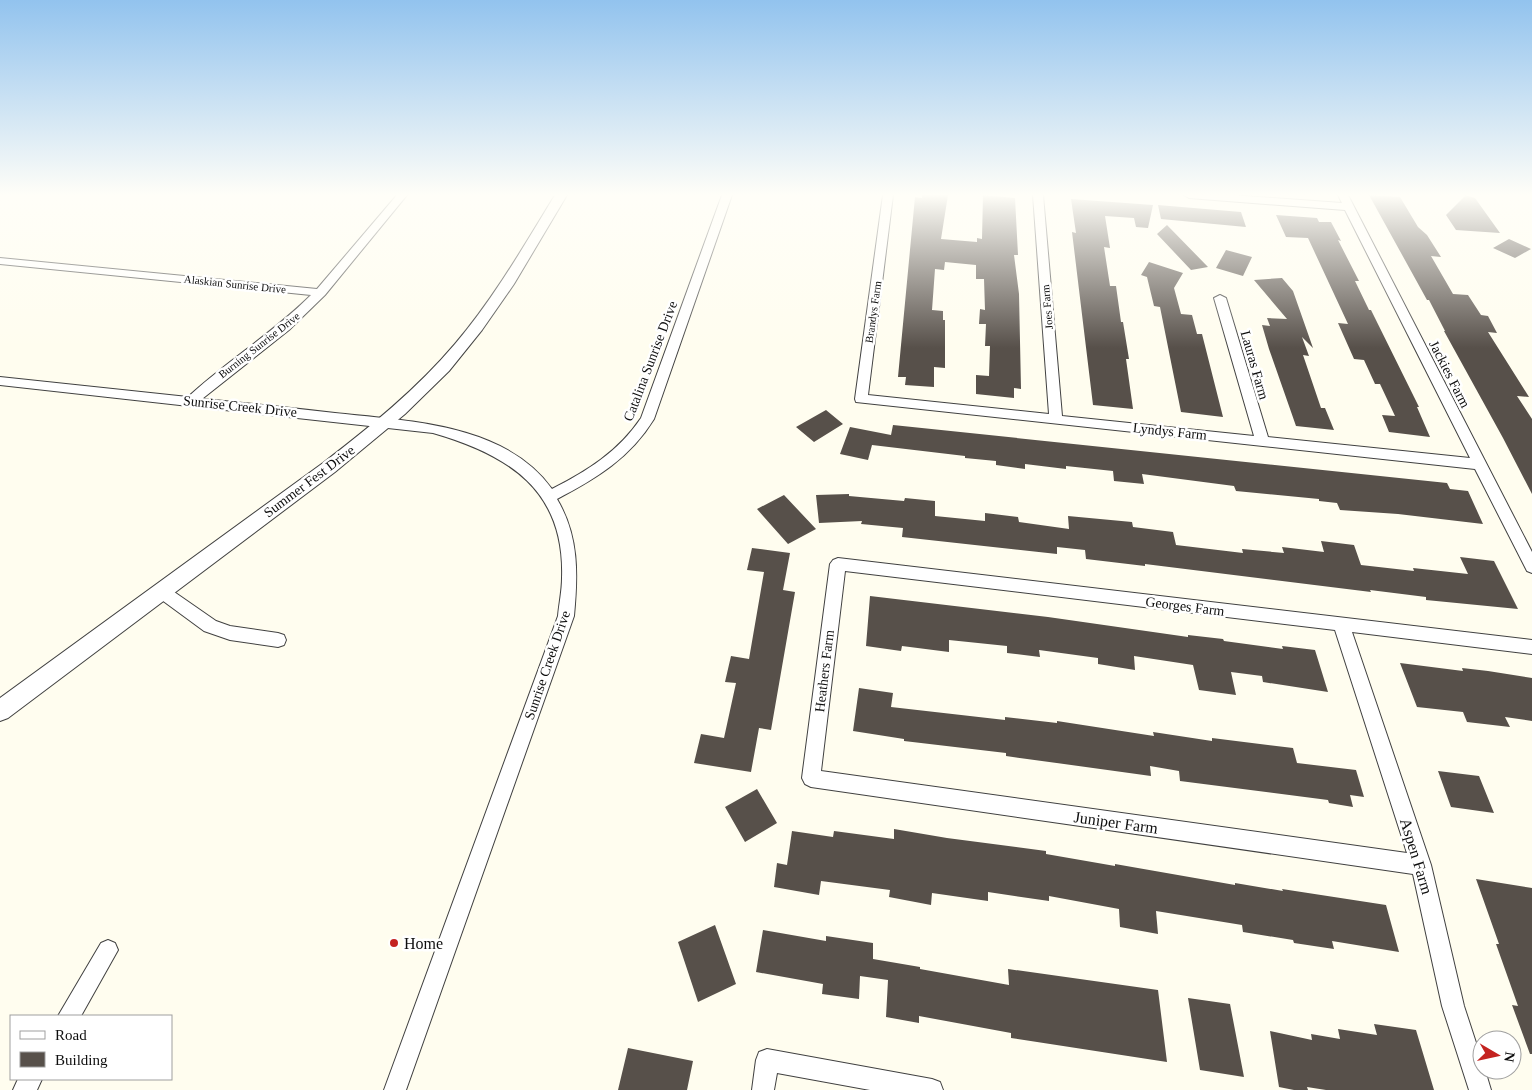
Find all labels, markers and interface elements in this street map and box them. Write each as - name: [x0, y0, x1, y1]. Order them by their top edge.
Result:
- street label: Alaskian Sunrise Drive: [183, 273, 287, 295]
- street label: Brandys Farm: [863, 280, 883, 344]
- street label: Joes Farm: [1039, 284, 1055, 330]
- street label: Catalina Sunrise Drive: [621, 299, 680, 423]
- street label: Burning Sunrise Drive: [216, 310, 302, 380]
- street label: Lauras Farm: [1238, 329, 1272, 401]
- street label: Jackies Farm: [1426, 338, 1473, 410]
- street label: Sunrise Creek Drive: [182, 393, 298, 420]
- street label: Lyndys Farm: [1132, 420, 1208, 443]
- street label: Summer Fest Drive: [261, 442, 358, 520]
- street label: Georges Farm: [1145, 594, 1225, 619]
- street label: Sunrise Creek Drive: [522, 609, 573, 722]
- street label: Heathers Farm: [812, 629, 837, 713]
- street label: Juniper Farm: [1073, 808, 1160, 838]
- street label: Aspen Farm: [1396, 816, 1436, 897]
- place label: Home: [404, 935, 443, 952]
- marker: Home: [388, 937, 400, 949]
- legend: [10, 1015, 172, 1080]
- text: Road: [55, 1027, 87, 1043]
- north arrow: [1472, 1030, 1522, 1080]
- text: N: [1501, 1051, 1518, 1063]
- text: Building: [55, 1052, 108, 1068]

